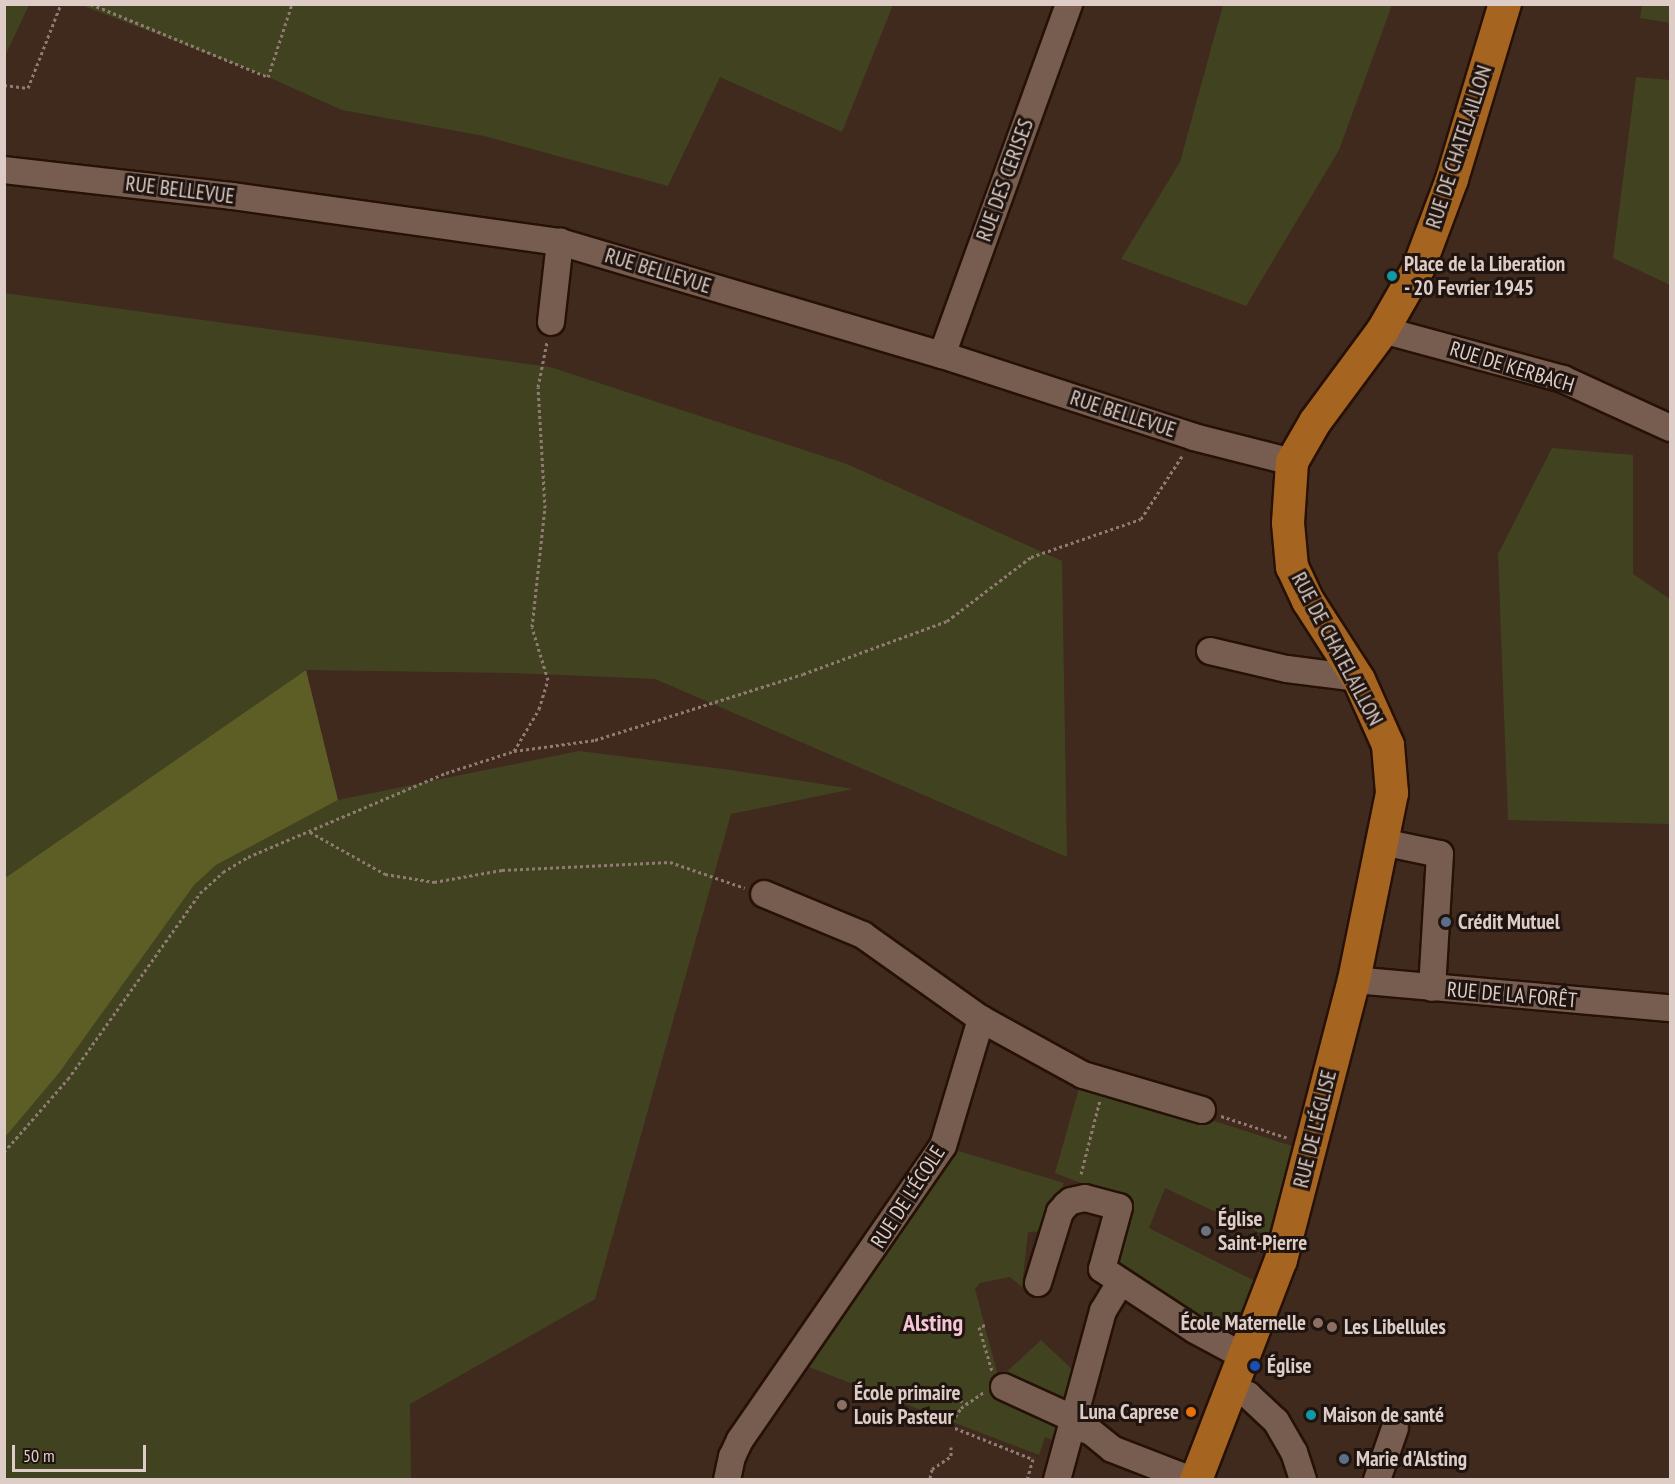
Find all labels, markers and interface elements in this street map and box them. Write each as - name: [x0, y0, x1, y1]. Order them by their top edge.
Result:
- street label: RUE DE CHATELAILLON: [1421, 62, 1497, 232]
- street label: RUE DES CERISES: [971, 115, 1039, 245]
- street label: RUE BELLEVUE: [124, 171, 236, 209]
- street label: RUE BELLEVUE: [602, 243, 714, 299]
- place label: Place de la Liberation - 20 Fevrier 1945: [1404, 251, 1565, 301]
- marker: Place de la Liberation - 20 Fevrier 1945: [1385, 269, 1399, 283]
- street label: RUE DE KERBACH: [1447, 336, 1577, 398]
- street label: RUE BELLEVUE: [1067, 385, 1179, 443]
- street label: RUE DE CHATELAILLON: [1286, 568, 1388, 730]
- place label: Crédit Mutuel: [1458, 909, 1560, 935]
- marker: Crédit Mutuel: [1439, 915, 1453, 929]
- street label: RUE DE LA FORÊT: [1446, 977, 1578, 1013]
- street label: RUE DE L'ÉGLISE: [1288, 1068, 1342, 1190]
- street label: RUE DE L'ÉCOLE: [866, 1141, 950, 1253]
- place label: Église Saint-Pierre: [1218, 1206, 1307, 1256]
- marker: Église Saint-Pierre: [1199, 1224, 1213, 1238]
- district label: Alsting: [903, 1309, 963, 1337]
- place label: École Maternelle: [1181, 1310, 1306, 1336]
- place label: Les Libellules: [1344, 1314, 1446, 1340]
- marker: École Maternelle: [1311, 1316, 1325, 1330]
- marker: Les Libellules: [1325, 1320, 1339, 1334]
- place label: Église: [1267, 1353, 1311, 1379]
- marker: Église: [1248, 1359, 1262, 1373]
- place label: École primaire Louis Pasteur: [854, 1380, 961, 1430]
- marker: École primaire Louis Pasteur: [835, 1398, 849, 1412]
- place label: Luna Caprese: [1079, 1399, 1179, 1425]
- place label: Maison de santé: [1323, 1402, 1444, 1428]
- marker: Luna Caprese: [1184, 1405, 1198, 1419]
- marker: Maison de santé: [1304, 1408, 1318, 1422]
- scale bar: [15, 1433, 148, 1471]
- text: 50 m: [23, 1444, 55, 1467]
- place label: Marie d'Alsting: [1356, 1446, 1467, 1472]
- marker: Marie d'Alsting: [1337, 1452, 1351, 1466]

